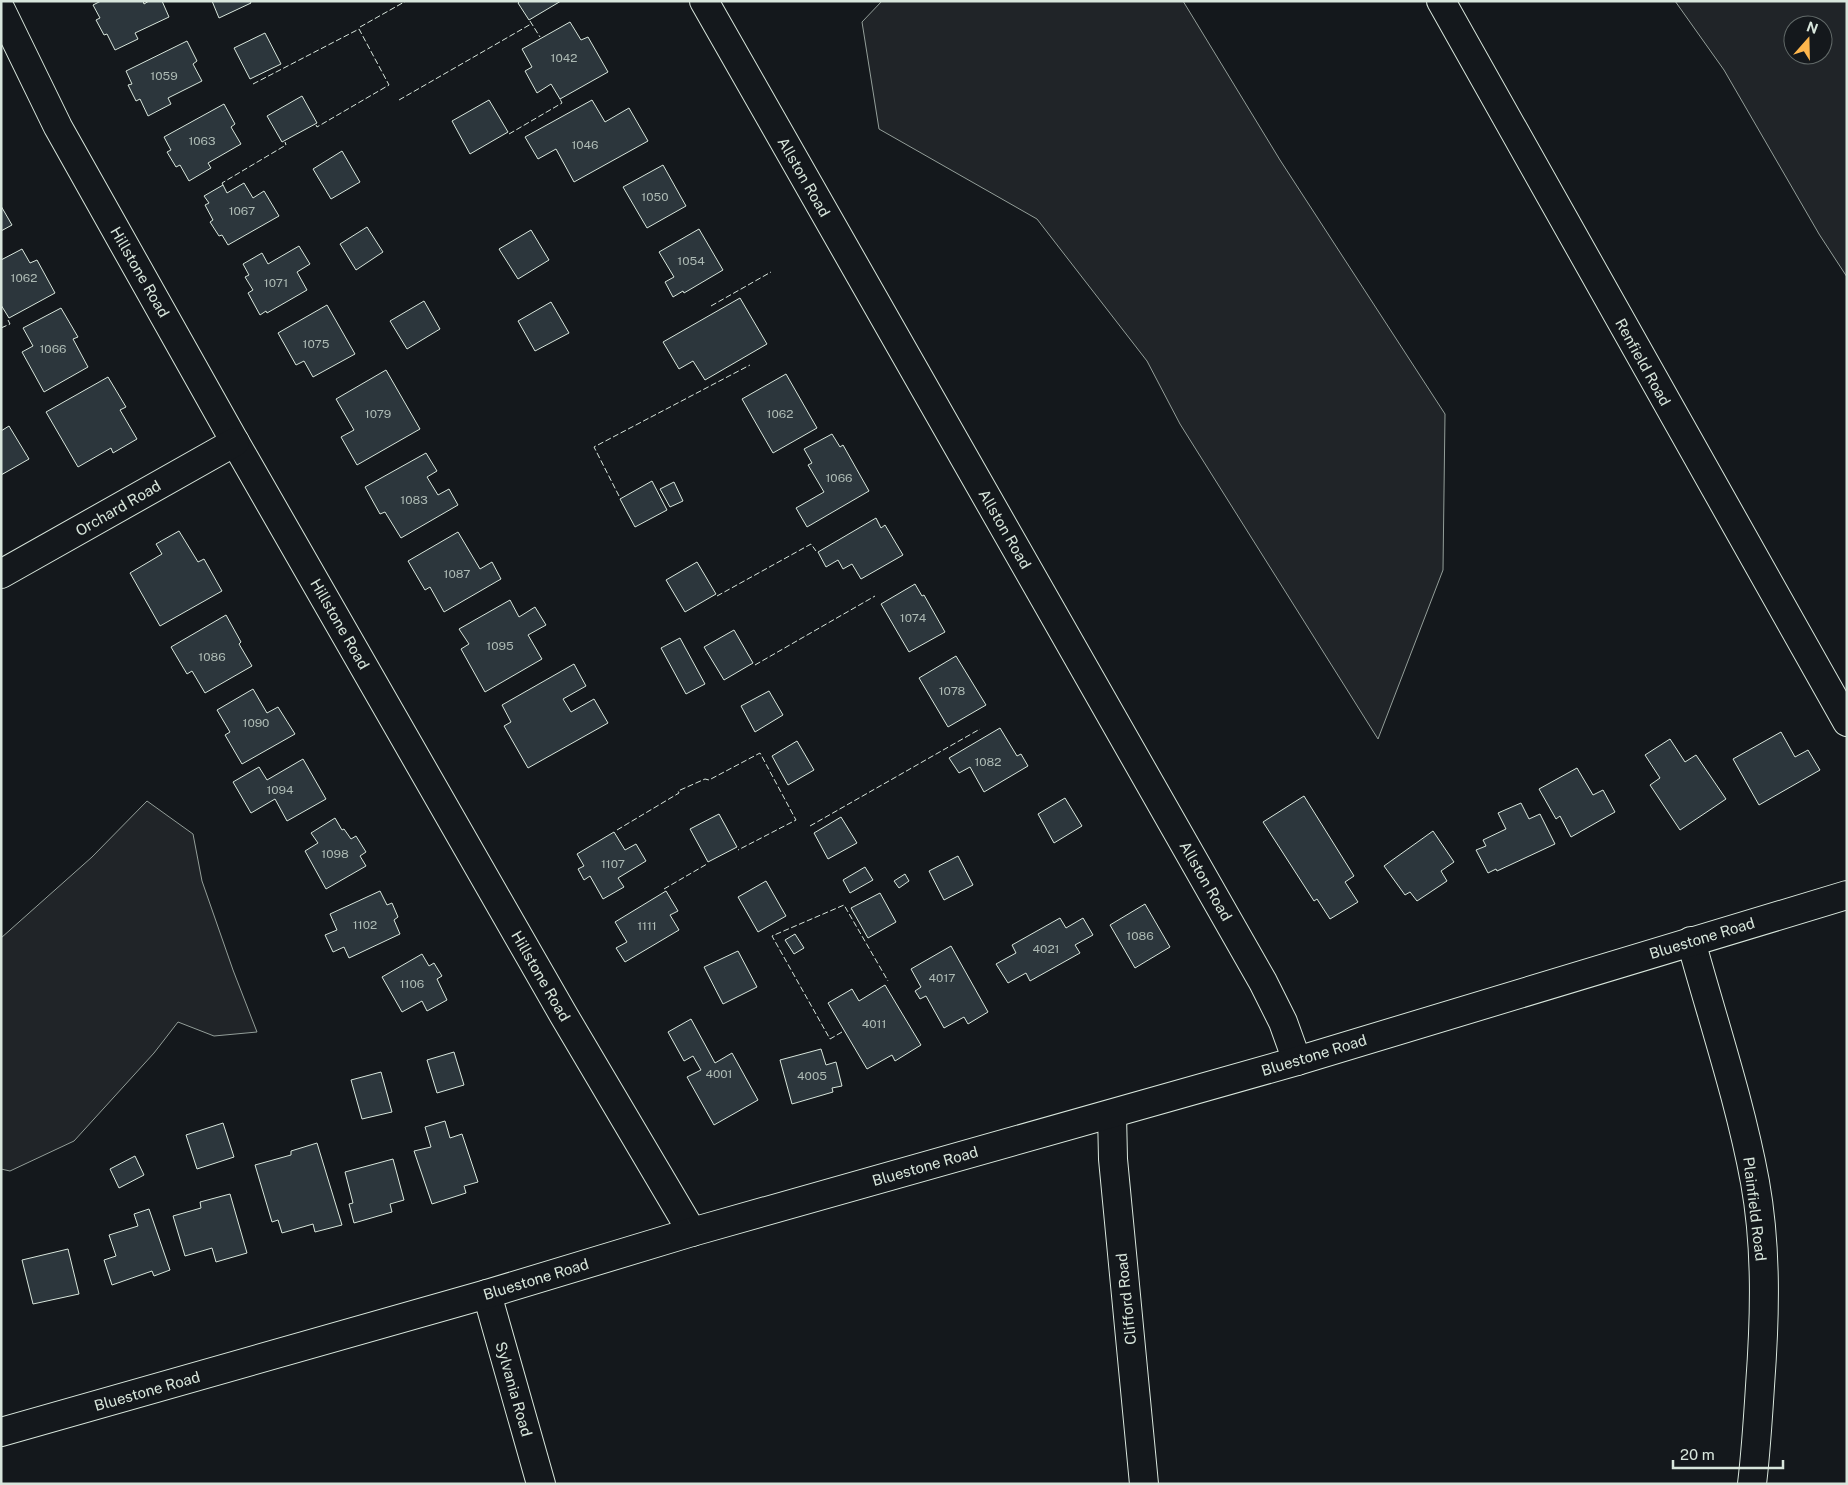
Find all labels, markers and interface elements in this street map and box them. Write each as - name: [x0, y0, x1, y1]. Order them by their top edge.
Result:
- north arrow: [1783, 15, 1833, 65]
- text: N: [1805, 18, 1820, 37]
- house number: 1042: [551, 51, 577, 65]
- house number: 1059: [150, 69, 178, 83]
- house number: 1063: [188, 134, 216, 148]
- street label: Allston Road: [774, 134, 834, 220]
- house number: 1046: [571, 138, 599, 152]
- house number: 1050: [641, 190, 669, 204]
- house number: 1067: [229, 204, 255, 218]
- street label: Hillstone Road: [107, 224, 173, 320]
- house number: 1054: [677, 254, 705, 268]
- house number: 1062: [11, 271, 37, 285]
- house number: 1071: [264, 276, 288, 290]
- street label: Renfield Road: [1612, 315, 1674, 409]
- house number: 1075: [303, 337, 330, 351]
- house number: 1066: [39, 342, 67, 356]
- house number: 1079: [365, 407, 391, 421]
- house number: 1062: [767, 407, 793, 421]
- house number: 1066: [825, 471, 853, 485]
- street label: Orchard Road: [72, 477, 164, 539]
- street label: Allston Road: [975, 486, 1035, 572]
- house number: 1083: [400, 493, 428, 507]
- house number: 1087: [444, 567, 470, 581]
- street label: Hillstone Road: [307, 576, 373, 672]
- house number: 1074: [900, 611, 927, 625]
- house number: 1095: [486, 639, 514, 653]
- house number: 1086: [198, 650, 226, 664]
- house number: 1078: [939, 684, 966, 698]
- house number: 1090: [243, 716, 269, 730]
- house number: 1082: [974, 755, 1002, 769]
- house number: 1094: [266, 783, 294, 797]
- street label: Allston Road: [1176, 838, 1236, 924]
- house number: 1098: [321, 847, 349, 861]
- house number: 1107: [601, 857, 625, 871]
- street label: Bluestone Road: [1647, 914, 1757, 962]
- house number: 1102: [353, 918, 377, 932]
- house number: 1111: [637, 919, 657, 933]
- street label: Hillstone Road: [508, 928, 574, 1024]
- house number: 1086: [1126, 929, 1154, 943]
- house number: 4021: [1033, 942, 1059, 956]
- house number: 4017: [929, 971, 955, 985]
- house number: 1106: [400, 977, 424, 991]
- house number: 4011: [862, 1017, 886, 1031]
- street label: Bluestone Road: [1259, 1031, 1369, 1079]
- house number: 4001: [705, 1067, 733, 1081]
- house number: 4005: [797, 1069, 827, 1083]
- street label: Bluestone Road: [870, 1143, 980, 1189]
- street label: Plainfield Road: [1740, 1156, 1770, 1262]
- street label: Clifford Road: [1113, 1252, 1139, 1346]
- street label: Bluestone Road: [481, 1255, 591, 1303]
- street label: Sylvania Road: [492, 1340, 536, 1438]
- street label: Bluestone Road: [92, 1368, 202, 1414]
- scale bar: [1673, 1438, 1783, 1470]
- text: 20 m: [1680, 1446, 1715, 1463]

